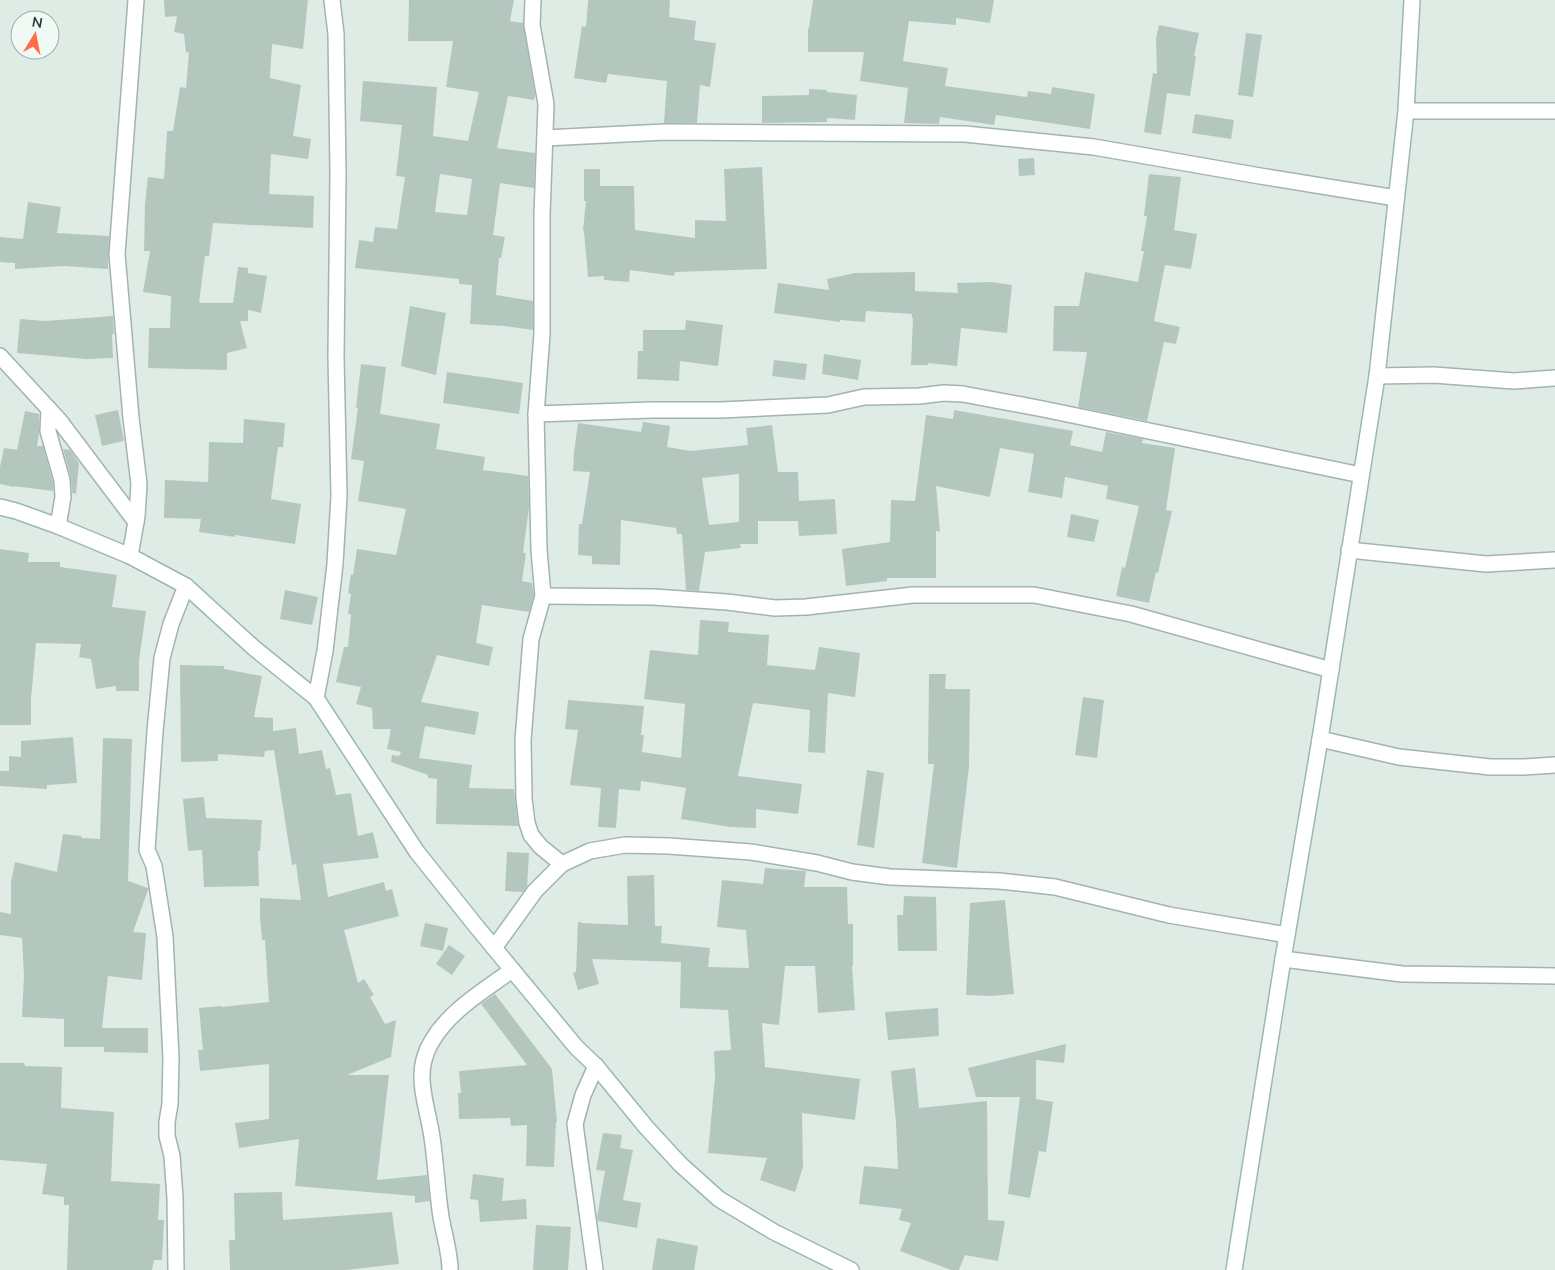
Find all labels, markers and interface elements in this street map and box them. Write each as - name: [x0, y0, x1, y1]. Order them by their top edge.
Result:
- north arrow: [10, 10, 60, 60]
- text: N: [30, 12, 44, 32]

